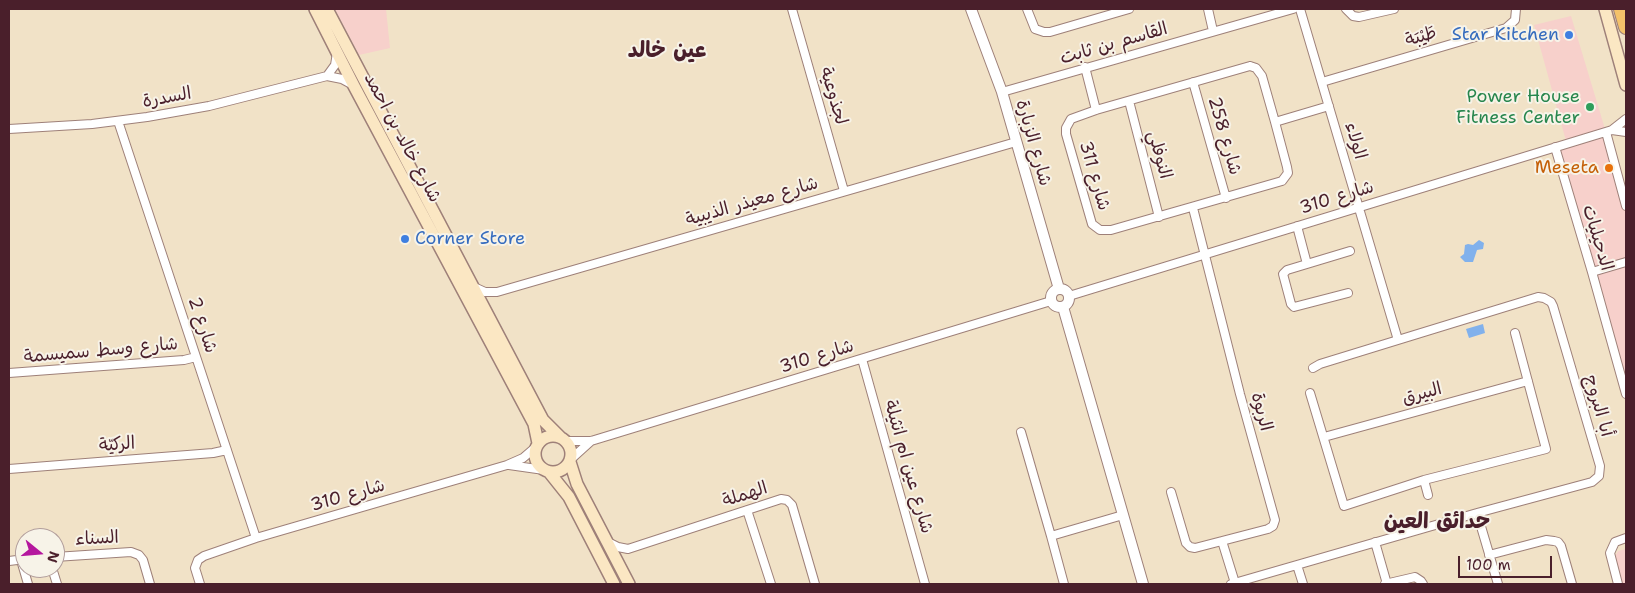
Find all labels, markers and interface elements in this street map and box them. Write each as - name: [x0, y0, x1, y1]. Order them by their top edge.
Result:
- street label: القاسم بن ثابت: [1058, 18, 1170, 70]
- street label: طَيْبَة: [1403, 22, 1439, 52]
- place label: Star Kitchen: [1452, 24, 1559, 46]
- marker: Star Kitchen: [1563, 29, 1575, 41]
- district label: عين خالد: [628, 38, 706, 64]
- street label: لجذوعية: [814, 65, 852, 127]
- street label: شارع خالد بن احمد: [359, 70, 445, 206]
- street label: السدرة: [141, 83, 193, 113]
- place label: Power House Fitness Center: [1456, 86, 1580, 128]
- street label: شارع 258: [1203, 94, 1245, 178]
- street label: شارع الزبارة: [1010, 97, 1056, 189]
- marker: Power House Fitness Center: [1584, 101, 1596, 113]
- street label: الولاء: [1339, 120, 1371, 162]
- street label: النوفلي: [1142, 129, 1176, 181]
- street label: شارع 311: [1074, 139, 1114, 213]
- place label: Meseta: [1535, 157, 1599, 179]
- marker: Meseta: [1603, 162, 1615, 174]
- street label: شارع معيذر الذيبية: [683, 173, 821, 231]
- street label: شارع 310: [1297, 177, 1377, 219]
- street label: الدحيليات: [1577, 203, 1617, 273]
- place label: Corner Store: [415, 228, 525, 250]
- marker: Corner Store: [399, 233, 411, 245]
- street label: شارع 2: [183, 294, 221, 356]
- street label: شارع وسط سميسمة: [23, 333, 179, 369]
- street label: شارع 310: [777, 336, 857, 378]
- street label: أبا البروج: [1579, 373, 1617, 439]
- street label: البيرق: [1400, 378, 1444, 410]
- street label: الربوة: [1246, 390, 1276, 434]
- street label: شارع عين ام انثيلة: [879, 398, 937, 536]
- street label: الركيّة: [98, 433, 136, 457]
- street label: شارع 310: [308, 475, 388, 517]
- street label: الهملة: [720, 478, 770, 512]
- district label: حدائق العين: [1384, 509, 1490, 535]
- street label: السناء: [74, 527, 120, 551]
- north arrow: [15, 528, 65, 578]
- scale bar: [1460, 546, 1554, 578]
- text: N: [43, 549, 64, 565]
- text: 100 m: [1466, 555, 1511, 575]

